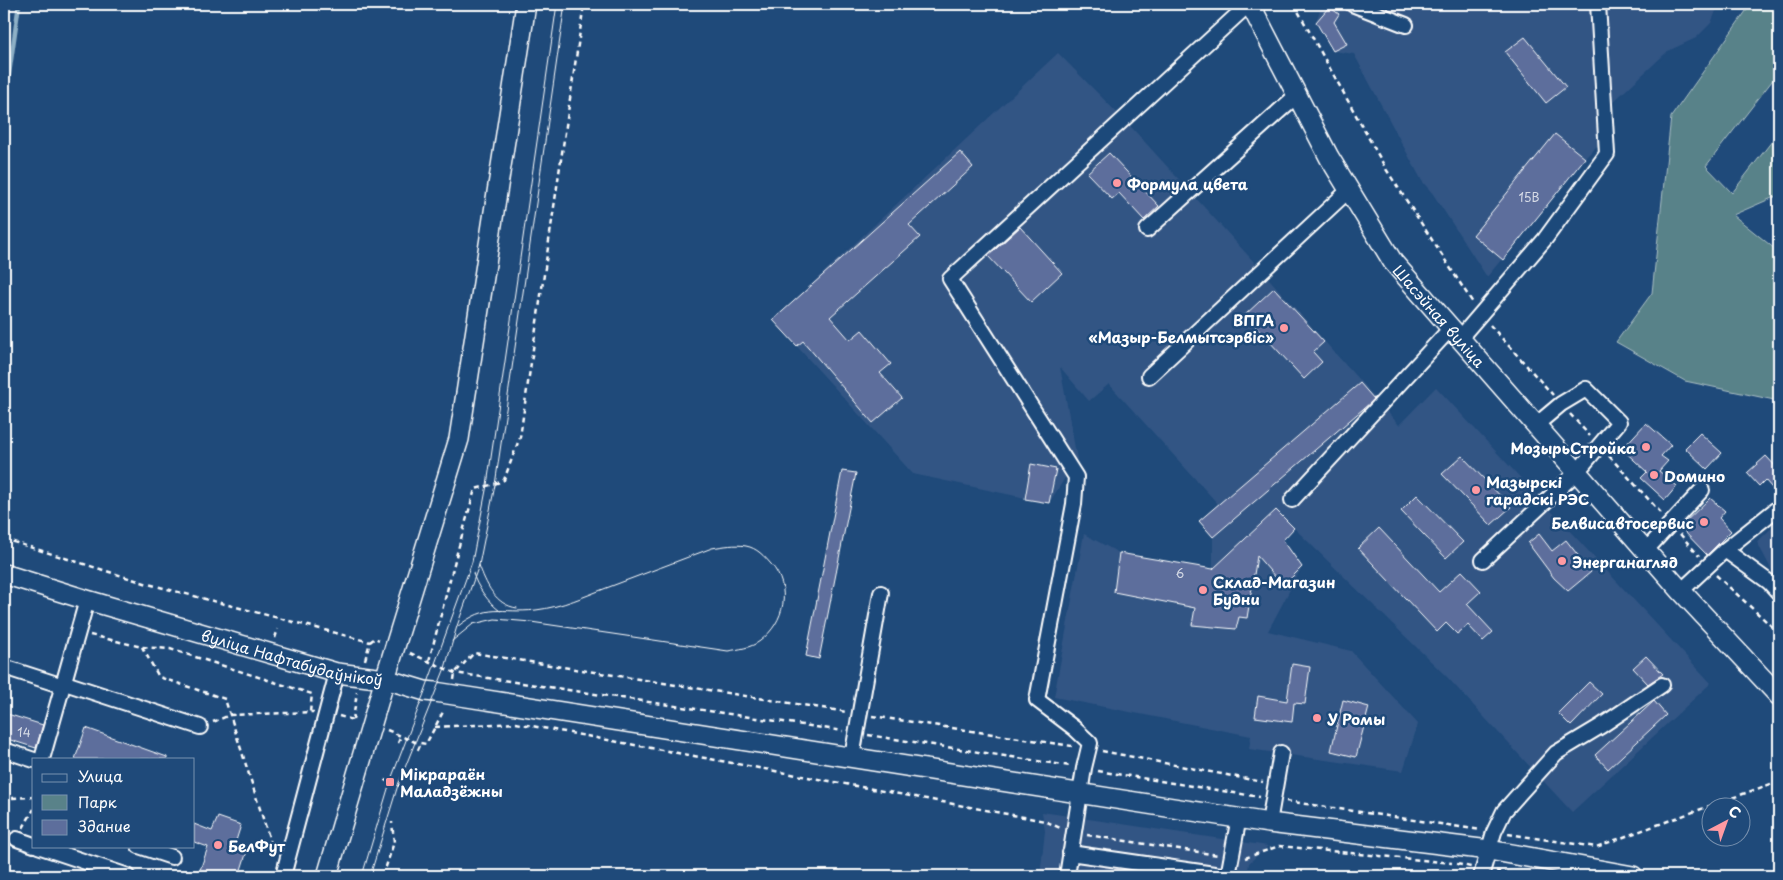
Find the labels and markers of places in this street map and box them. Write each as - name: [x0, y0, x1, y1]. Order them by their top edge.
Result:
- place label: Формула цвета: [1127, 172, 1249, 195]
- marker: Формула цвета: [1111, 177, 1123, 189]
- place label: ВПГА «Мазыр-Белмытсэрвіс»: [1089, 308, 1274, 348]
- marker: ВПГА «Мазыр-Белмытсэрвіс»: [1278, 322, 1290, 334]
- place label: МозырьСтройка: [1510, 436, 1636, 459]
- marker: МозырьСтройка: [1640, 441, 1652, 453]
- place label: Dомино: [1664, 464, 1725, 487]
- marker: Dомино: [1648, 469, 1660, 481]
- place label: Мазырскі гарадскі РЭС: [1486, 470, 1589, 510]
- marker: Мазырскі гарадскі РЭС: [1470, 484, 1482, 496]
- place label: Белвисавтосервис: [1551, 511, 1694, 534]
- marker: Белвисавтосервис: [1698, 516, 1710, 528]
- place label: Энерганагляд: [1572, 550, 1678, 573]
- marker: Энерганагляд: [1556, 555, 1568, 567]
- place label: Склад-Магазин Будни: [1213, 570, 1335, 610]
- marker: Склад-Магазин Будни: [1197, 584, 1209, 596]
- place label: У Ромы: [1327, 707, 1385, 730]
- marker: У Ромы: [1311, 712, 1323, 724]
- place label: Мікрараён Маладзёжны: [400, 762, 503, 802]
- marker: Мікрараён Маладзёжны: [384, 776, 396, 788]
- place label: БелФут: [228, 834, 286, 857]
- marker: БелФут: [212, 839, 224, 851]

